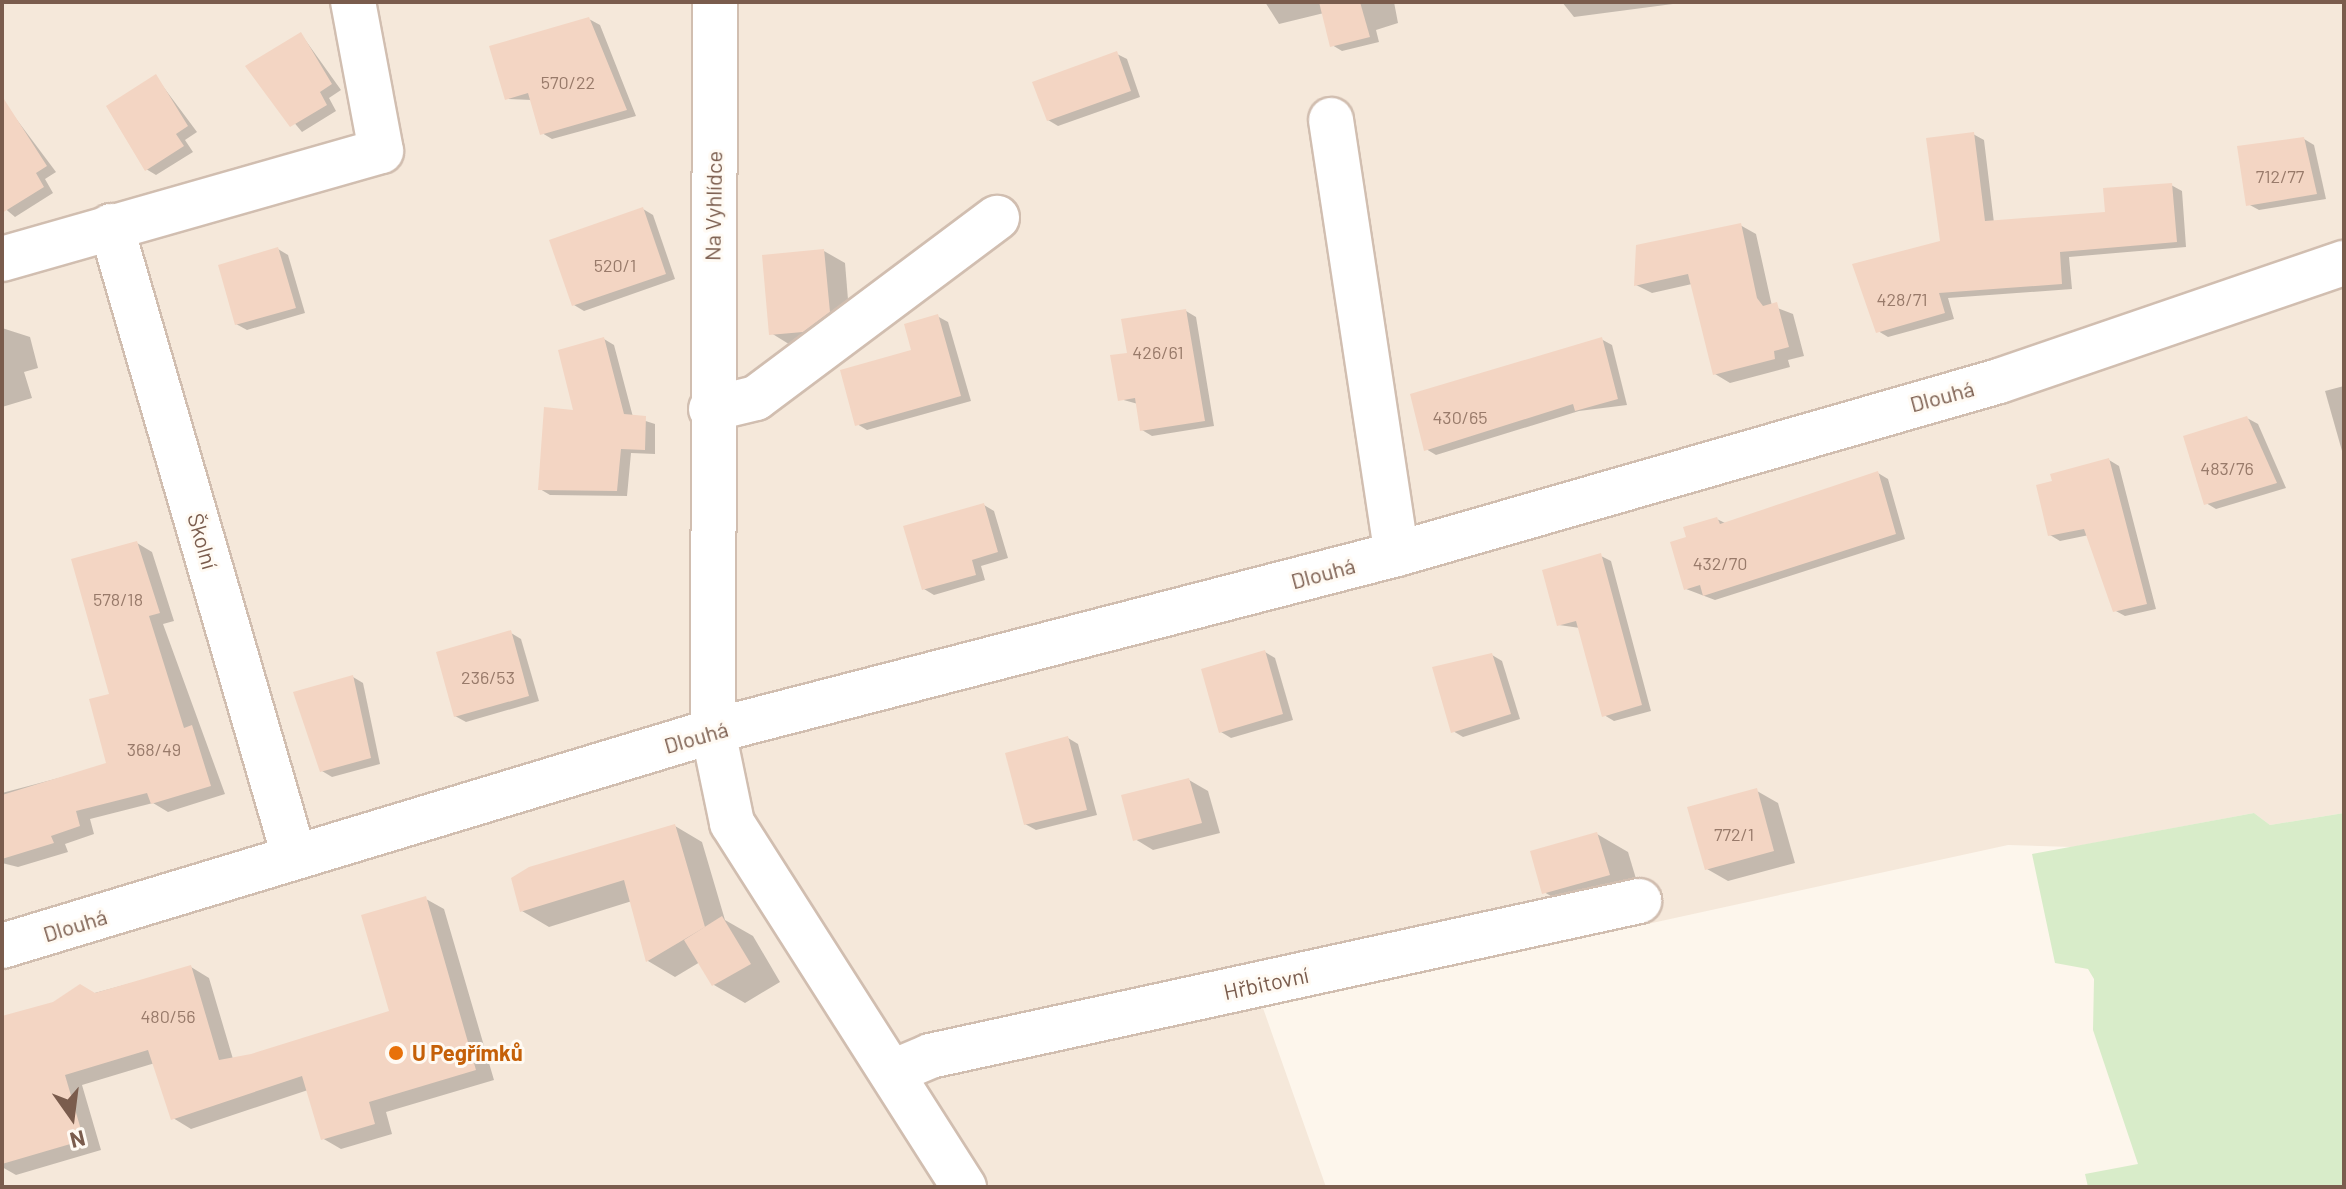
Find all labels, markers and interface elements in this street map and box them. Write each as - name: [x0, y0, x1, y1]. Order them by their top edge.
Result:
- house number: 570/22: [541, 71, 595, 93]
- street label: Na Vyhlídce: [699, 151, 727, 261]
- house number: 712/77: [2256, 165, 2304, 187]
- house number: 520/1: [594, 254, 636, 276]
- house number: 428/71: [1876, 288, 1928, 310]
- house number: 426/61: [1132, 341, 1184, 363]
- street label: Dlouhá: [1907, 375, 1977, 417]
- house number: 430/65: [1432, 406, 1488, 428]
- house number: 483/76: [2200, 457, 2254, 479]
- street label: Školní: [182, 510, 224, 572]
- street label: Dlouhá: [1288, 552, 1358, 594]
- house number: 432/70: [1693, 552, 1747, 574]
- house number: 578/18: [93, 588, 143, 610]
- house number: 236/53: [461, 666, 515, 688]
- street label: Dlouhá: [661, 715, 731, 759]
- house number: 368/49: [127, 738, 181, 760]
- house number: 772/1: [1714, 823, 1754, 845]
- street label: Dlouhá: [40, 903, 110, 947]
- street label: Hřbitovní: [1221, 961, 1311, 1005]
- house number: 480/56: [140, 1005, 196, 1027]
- place label: U Pegřímků: [412, 1040, 523, 1066]
- marker: U Pegřímků: [387, 1044, 405, 1062]
- north arrow: [32, 1077, 112, 1157]
- text: N: [68, 1126, 88, 1155]

